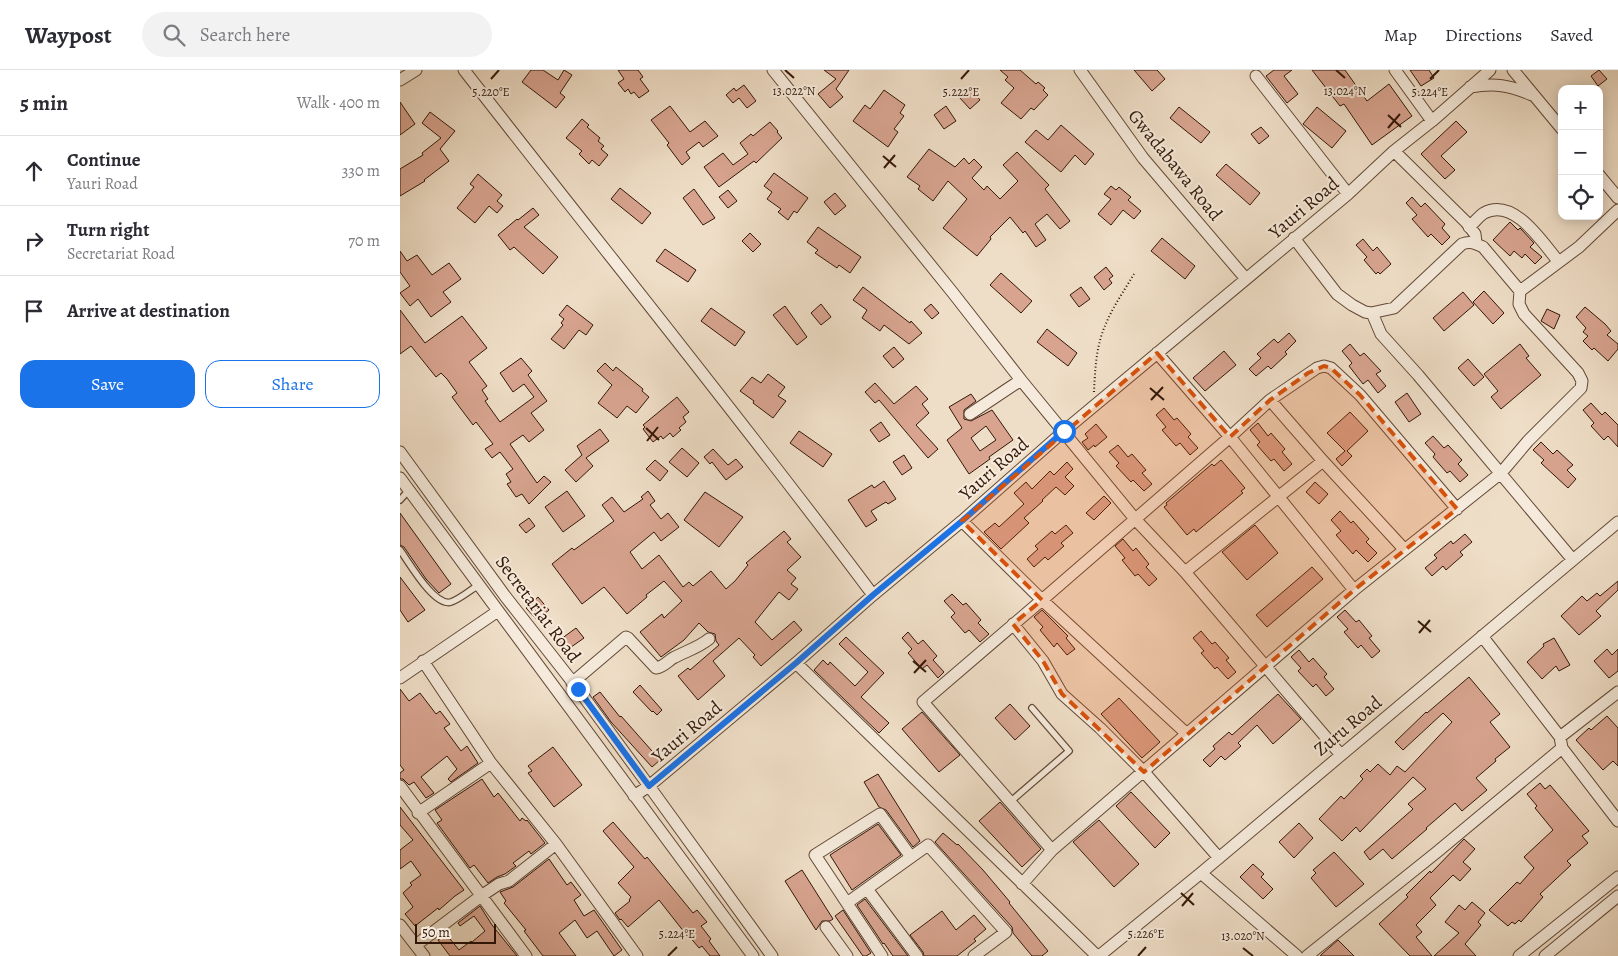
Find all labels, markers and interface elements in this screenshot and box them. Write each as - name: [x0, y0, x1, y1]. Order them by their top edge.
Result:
- search box: [142, 12, 492, 57]
- text: Waypost: [25, 19, 112, 51]
- icon: search: [160, 21, 188, 49]
- text: Search here: [200, 22, 290, 48]
- text: Map: [1384, 23, 1417, 47]
- text: Directions: [1445, 23, 1522, 47]
- text: Saved: [1550, 23, 1593, 47]
- text: 13.022°N: [773, 83, 816, 99]
- text: 13.024°N: [1324, 83, 1367, 99]
- text: 5.220°E: [472, 84, 510, 100]
- text: 5.222°E: [943, 84, 979, 100]
- text: 5.224°E: [1412, 84, 1448, 100]
- map controls: [1558, 85, 1603, 220]
- button: +: [1558, 85, 1603, 130]
- text: 5 min: [20, 89, 68, 117]
- text: Walk · 400 m: [297, 92, 380, 114]
- street label: Gwadabawa Road: [1122, 104, 1229, 227]
- button: −: [1558, 130, 1603, 175]
- text: Continue: [67, 147, 141, 173]
- icon: ahead: [20, 157, 48, 185]
- text: 330 m: [342, 160, 380, 182]
- street label: Yauri Road: [1263, 170, 1345, 246]
- text: Yauri Road: [67, 173, 138, 195]
- button: locate: [1558, 175, 1603, 220]
- text: Turn right: [67, 217, 149, 243]
- icon: right: [20, 227, 48, 255]
- text: 70 m: [348, 230, 380, 252]
- text: Secretariat Road: [67, 243, 175, 265]
- icon: arrive: [20, 297, 48, 325]
- text: Arrive at destination: [67, 298, 230, 324]
- button: Save: [20, 360, 195, 408]
- button: Share: [205, 360, 380, 408]
- route start: [1053, 420, 1076, 443]
- street label: Yauri Road: [953, 431, 1035, 507]
- street label: Secretariat Road: [489, 550, 587, 669]
- route end: [567, 678, 590, 701]
- street label: Zuru Road: [1308, 689, 1388, 762]
- street label: Yauri Road: [646, 694, 728, 770]
- scale bar: [415, 921, 496, 944]
- text: 50 m: [422, 923, 450, 942]
- text: 5.224°E: [659, 926, 695, 942]
- text: 5.226°E: [1128, 926, 1164, 942]
- text: 13.020°N: [1221, 928, 1265, 944]

